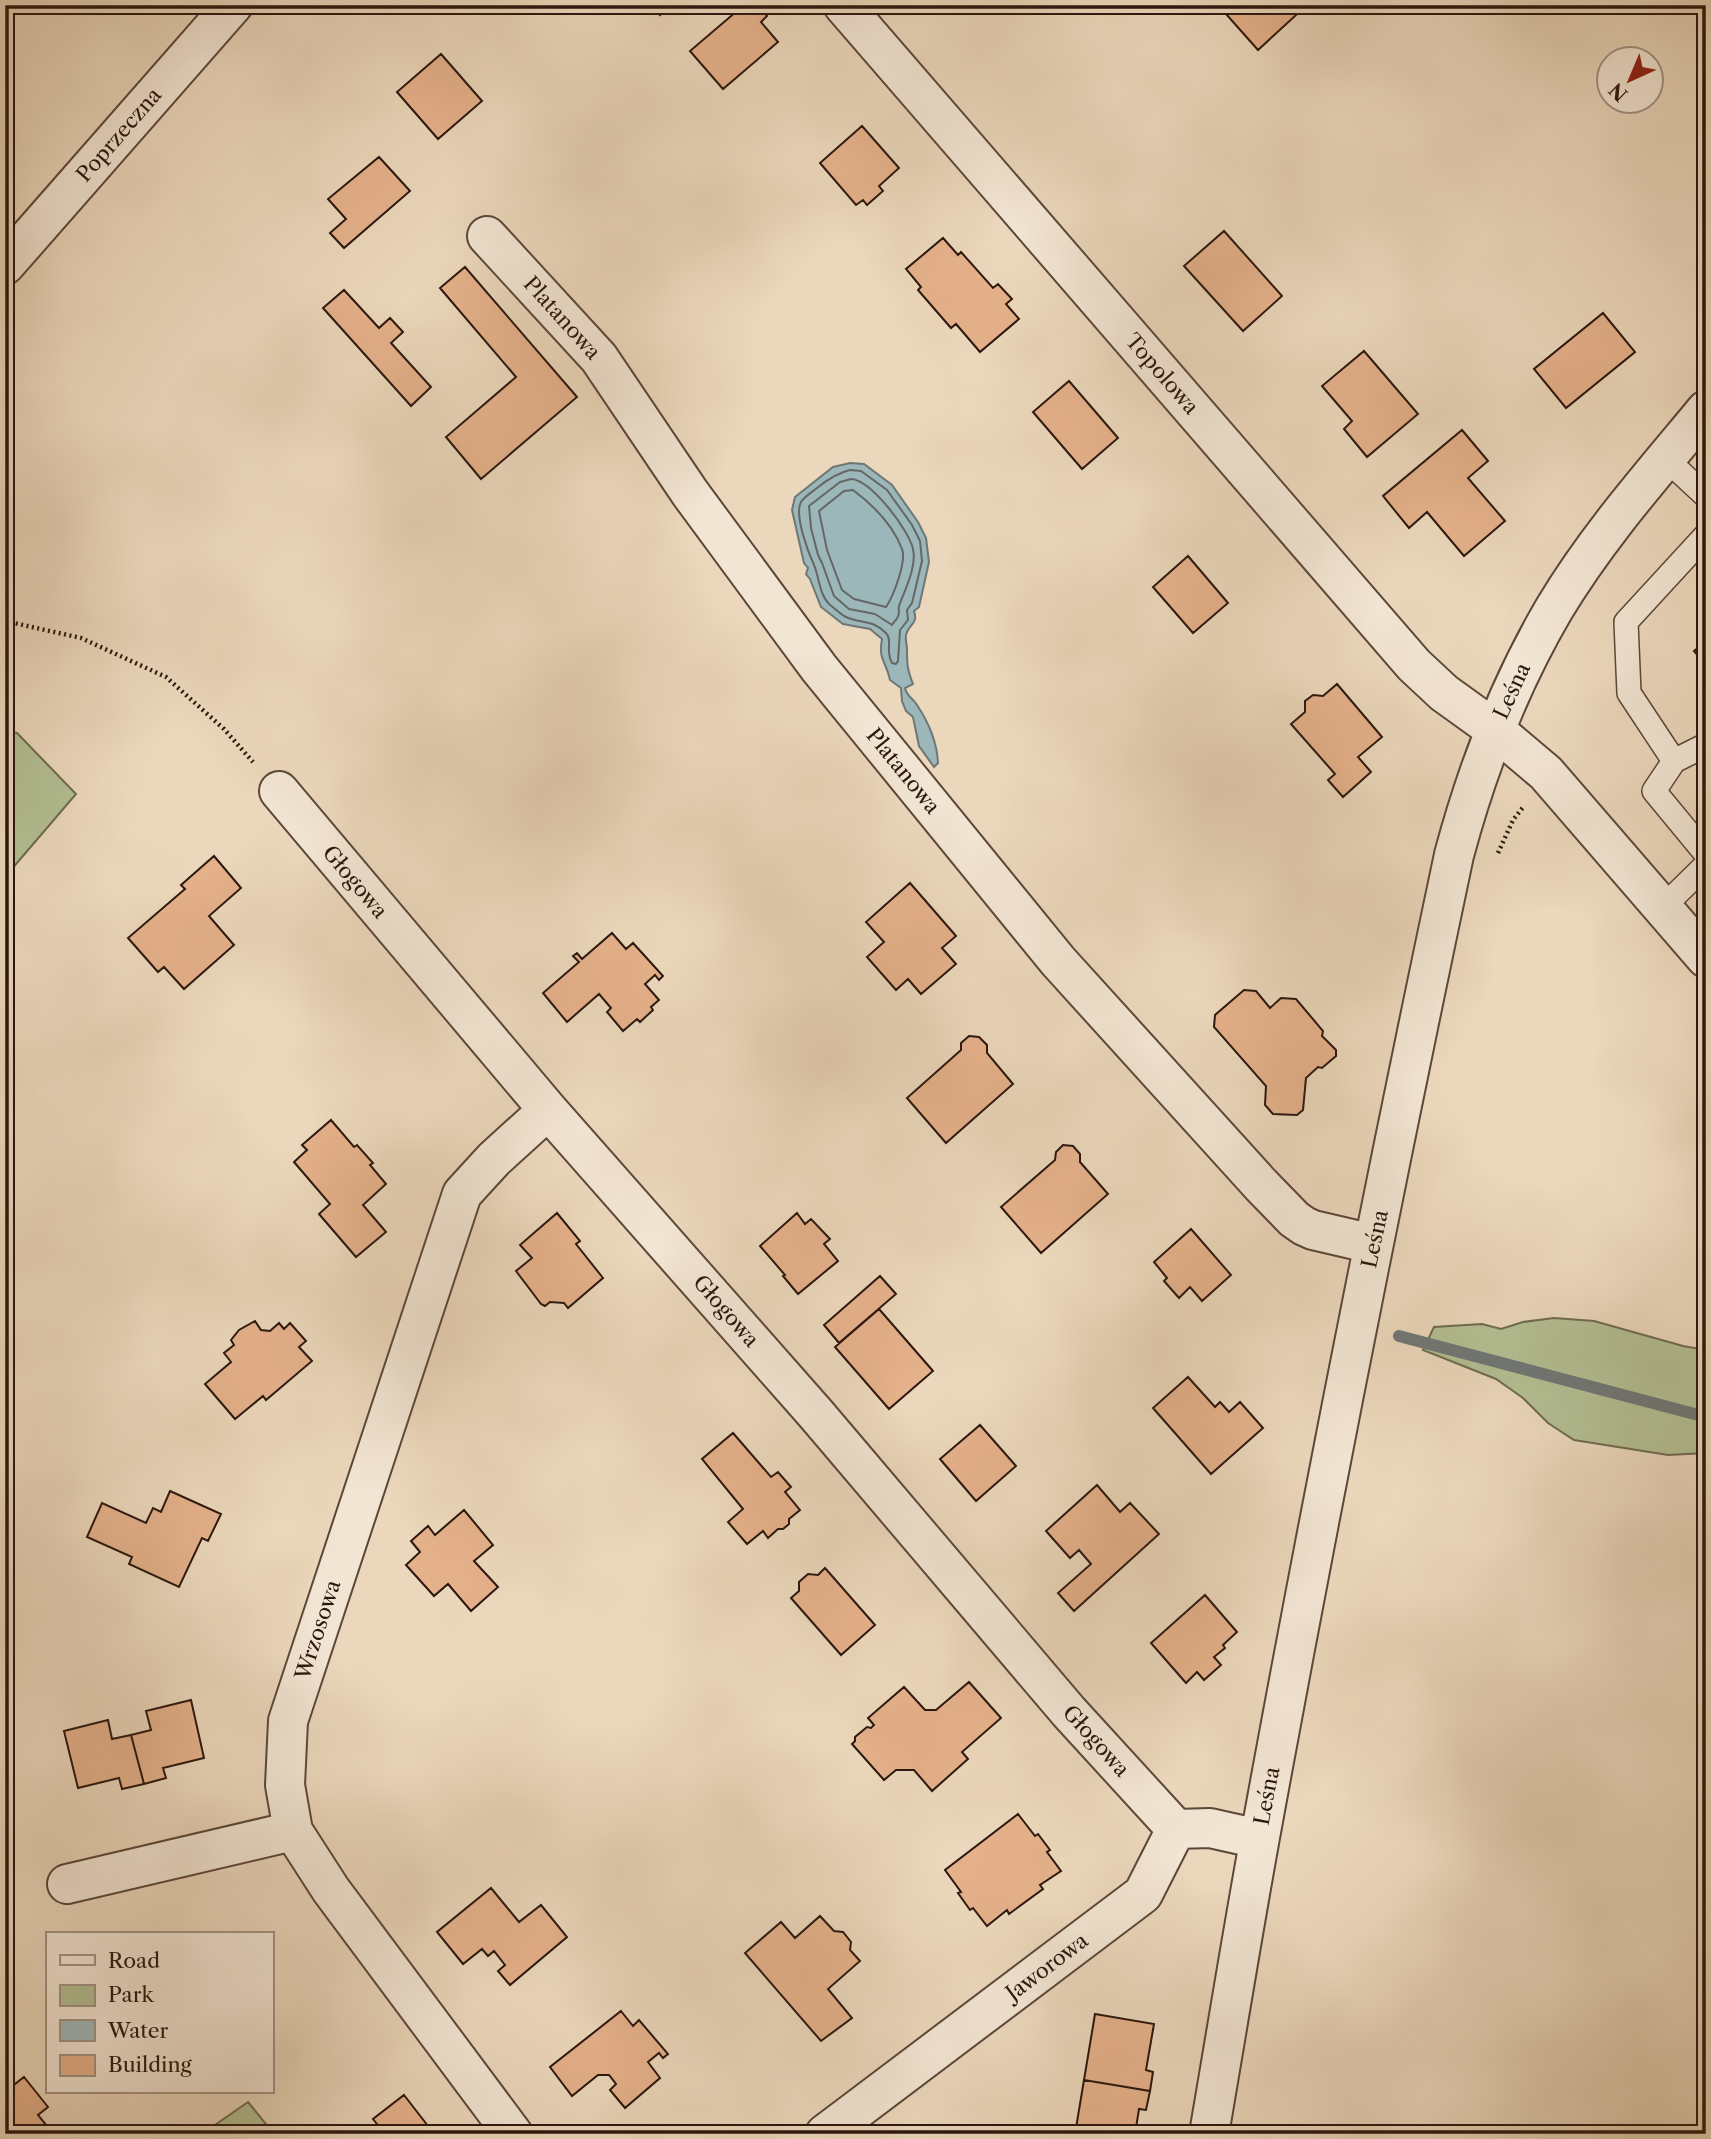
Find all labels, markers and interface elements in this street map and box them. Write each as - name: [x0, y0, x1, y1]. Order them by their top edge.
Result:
- north arrow: [1596, 46, 1666, 116]
- text: N: [1605, 78, 1632, 106]
- street label: Poprzeczna: [71, 82, 167, 187]
- street label: Platanowa: [519, 271, 607, 365]
- street label: Topolowa: [1121, 328, 1205, 420]
- street label: Leśna: [1488, 658, 1536, 723]
- street label: Platanowa: [861, 723, 946, 819]
- street label: Głogowa: [318, 840, 394, 924]
- street label: Leśna: [1356, 1207, 1393, 1270]
- street label: Głogowa: [688, 1270, 765, 1353]
- street label: Wrzosowa: [289, 1576, 346, 1684]
- street label: Głogowa: [1058, 1700, 1135, 1782]
- street label: Leśna: [1249, 1764, 1285, 1827]
- street label: Jaworowa: [998, 1927, 1093, 2007]
- legend: [46, 1932, 273, 2094]
- text: Road: [108, 1948, 160, 1973]
- text: Park: [108, 1982, 154, 2007]
- text: Water: [107, 2018, 168, 2043]
- text: Building: [108, 2052, 193, 2077]

